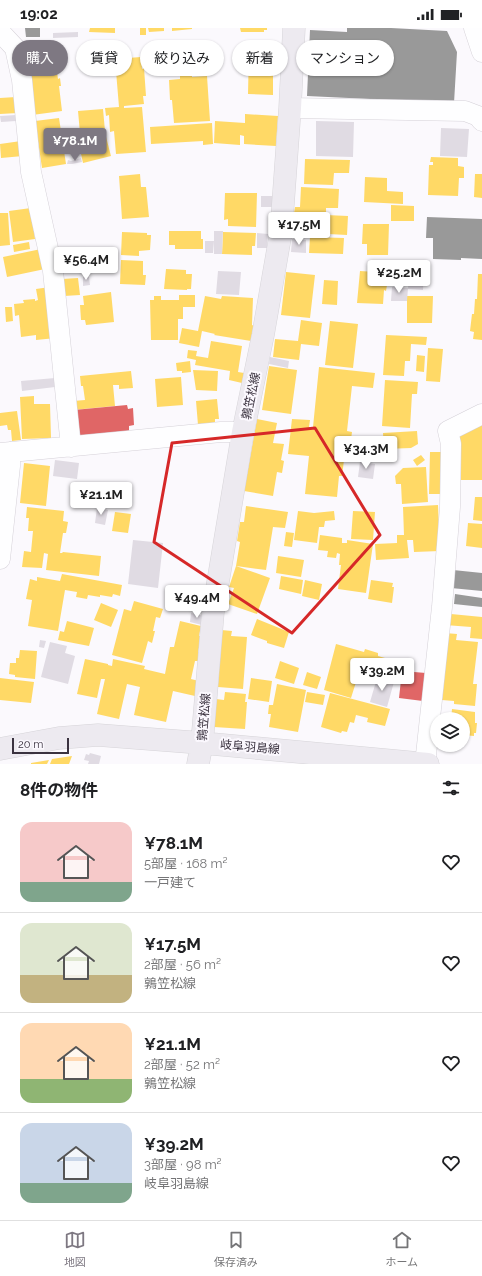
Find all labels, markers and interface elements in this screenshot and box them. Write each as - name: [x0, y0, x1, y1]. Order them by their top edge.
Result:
- text: 19:02: [20, 5, 58, 23]
- chip: 購入: [12, 40, 68, 76]
- chip: 賃貸: [76, 40, 132, 76]
- chip: 絞り込み: [140, 40, 224, 76]
- chip: 新着: [232, 40, 288, 76]
- chip: マンション: [296, 40, 394, 76]
- pin: ¥78.1M: [42, 128, 108, 162]
- text: ¥78.1M: [53, 133, 98, 148]
- pin: ¥17.5M: [266, 212, 332, 246]
- text: ¥17.5M: [277, 217, 321, 232]
- pin: ¥56.4M: [53, 247, 119, 281]
- text: ¥56.4M: [63, 252, 109, 267]
- pin: ¥25.2M: [366, 260, 432, 294]
- text: ¥25.2M: [376, 265, 422, 280]
- street label: 鶉笠松線: [239, 371, 263, 421]
- pin: ¥34.3M: [333, 436, 399, 470]
- text: ¥34.3M: [343, 441, 389, 456]
- pin: ¥21.1M: [68, 482, 134, 516]
- text: ¥21.1M: [79, 487, 123, 502]
- pin: ¥49.4M: [164, 585, 230, 619]
- text: ¥49.4M: [174, 590, 220, 605]
- pin: ¥39.2M: [349, 658, 415, 692]
- text: ¥39.2M: [359, 663, 405, 678]
- street label: 鶉笠松線: [195, 692, 213, 742]
- map controls: [430, 712, 470, 752]
- button: layers: [430, 712, 470, 752]
- scale bar: [12, 736, 69, 755]
- street label: 岐阜羽島線: [219, 737, 281, 757]
- text: 20 m: [18, 738, 43, 751]
- icon: filters: [440, 777, 462, 799]
- text: 8件の物件: [20, 780, 98, 800]
- text: ¥78.1M: [144, 833, 203, 853]
- icon: home: [52, 838, 100, 886]
- icon: heart: [440, 851, 462, 873]
- text: 5部屋 · 168 m²: [144, 856, 228, 871]
- text: 一戸建て: [144, 875, 196, 890]
- text: ¥17.5M: [144, 934, 201, 954]
- icon: home: [52, 939, 100, 987]
- icon: heart: [440, 952, 462, 974]
- text: 2部屋 · 56 m²: [144, 957, 221, 972]
- text: 鶉笠松線: [144, 976, 196, 991]
- text: ¥21.1M: [144, 1034, 201, 1054]
- icon: home: [52, 1039, 100, 1087]
- icon: heart: [440, 1052, 462, 1074]
- text: 2部屋 · 52 m²: [144, 1057, 220, 1072]
- text: 鶉笠松線: [144, 1076, 196, 1091]
- text: ¥39.2M: [144, 1134, 204, 1154]
- icon: home: [52, 1139, 100, 1187]
- icon: heart: [440, 1152, 462, 1174]
- text: 3部屋 · 98 m²: [144, 1157, 222, 1172]
- text: 岐阜羽島線: [144, 1176, 209, 1191]
- tab: 地図: [64, 1229, 86, 1269]
- tab: 保存済み: [214, 1229, 258, 1269]
- tab: ホーム: [385, 1229, 418, 1269]

